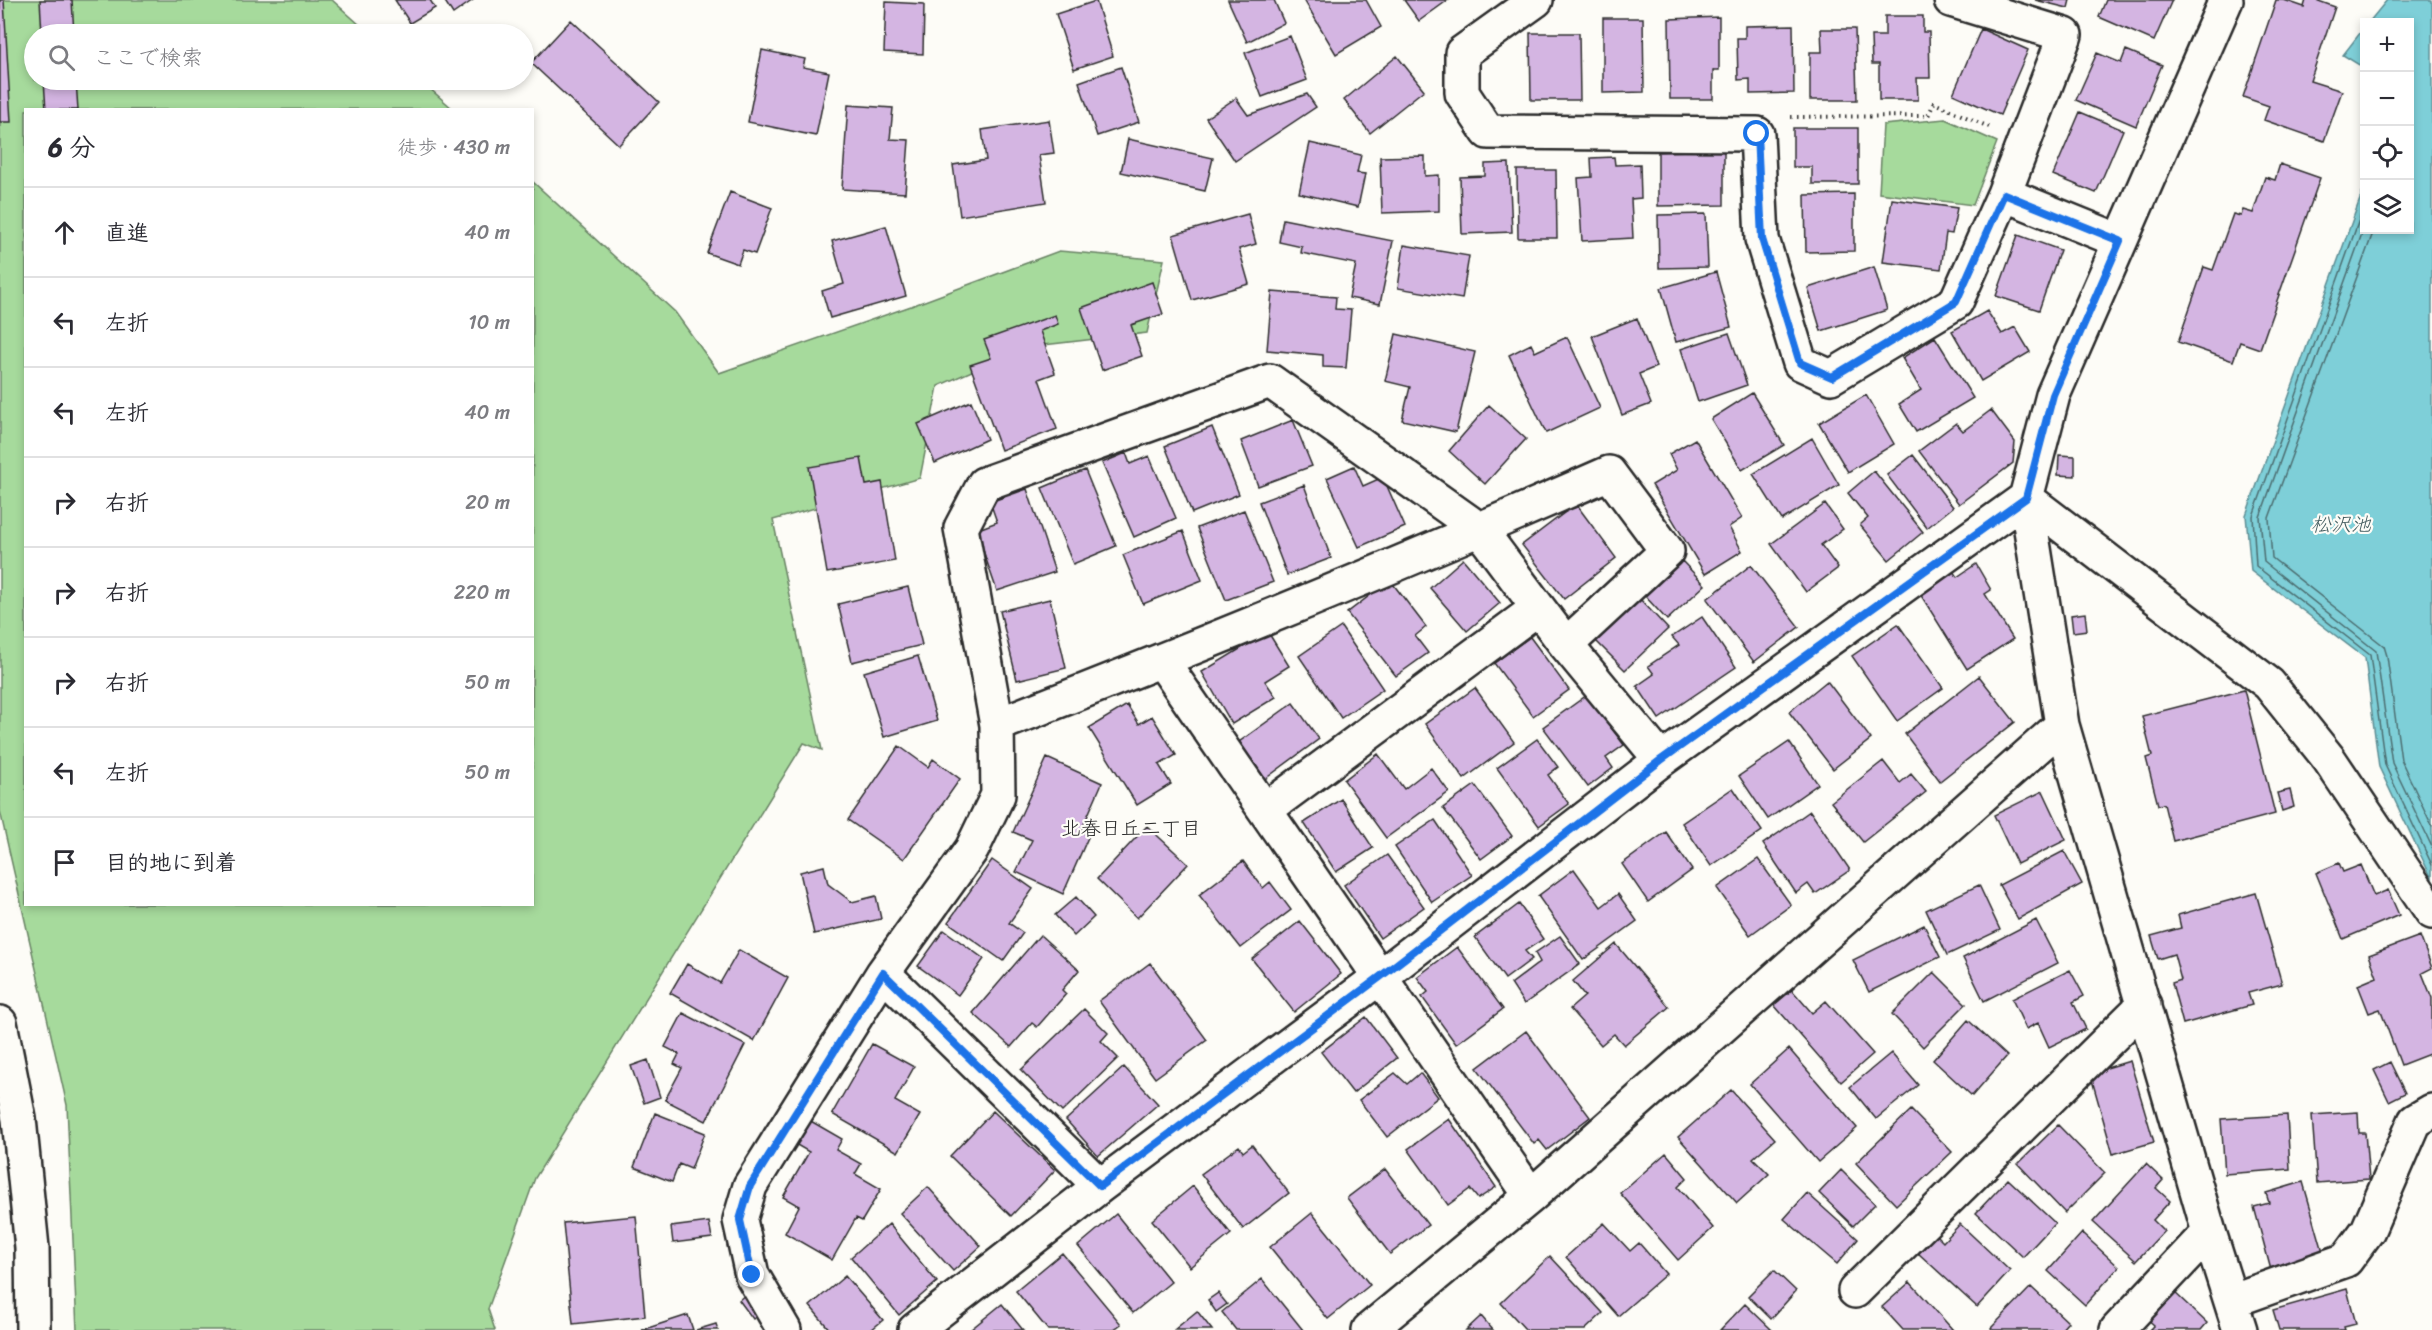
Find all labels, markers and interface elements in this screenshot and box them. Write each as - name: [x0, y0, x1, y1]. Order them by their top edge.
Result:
- map controls: [2360, 18, 2414, 234]
- button: +: [2360, 18, 2414, 72]
- search box: [24, 24, 534, 90]
- text: ここで検索: [93, 38, 203, 77]
- icon: search: [45, 41, 78, 74]
- button: −: [2360, 72, 2414, 126]
- route start: [1743, 120, 1769, 146]
- text: 6 分: [48, 124, 96, 170]
- button: locate: [2360, 126, 2414, 180]
- text: 徒歩 · 430 m: [398, 130, 510, 165]
- button: layers: [2360, 180, 2414, 234]
- text: 直進: [105, 213, 149, 252]
- text: 40 m: [464, 215, 510, 250]
- icon: ahead: [48, 216, 81, 249]
- text: 左折: [105, 303, 149, 342]
- text: 10 m: [468, 305, 510, 340]
- icon: left: [48, 306, 81, 339]
- text: 左折: [105, 393, 149, 432]
- text: 40 m: [464, 395, 510, 430]
- icon: left: [48, 396, 81, 429]
- text: 右折: [105, 483, 149, 522]
- text: 20 m: [465, 485, 510, 520]
- icon: right: [48, 486, 81, 519]
- water label: 松沢池: [2311, 507, 2372, 542]
- text: 右折: [105, 573, 149, 612]
- text: 220 m: [454, 575, 510, 610]
- icon: right: [48, 576, 81, 609]
- text: 右折: [105, 663, 149, 702]
- text: 50 m: [465, 665, 510, 700]
- icon: right: [48, 666, 81, 699]
- text: 左折: [105, 753, 149, 792]
- text: 50 m: [465, 755, 510, 790]
- icon: left: [48, 756, 81, 789]
- district label: 北春日丘二丁目: [1061, 811, 1201, 846]
- text: 目的地に到着: [105, 843, 237, 882]
- icon: arrive: [48, 846, 81, 879]
- route end: [738, 1261, 764, 1287]

